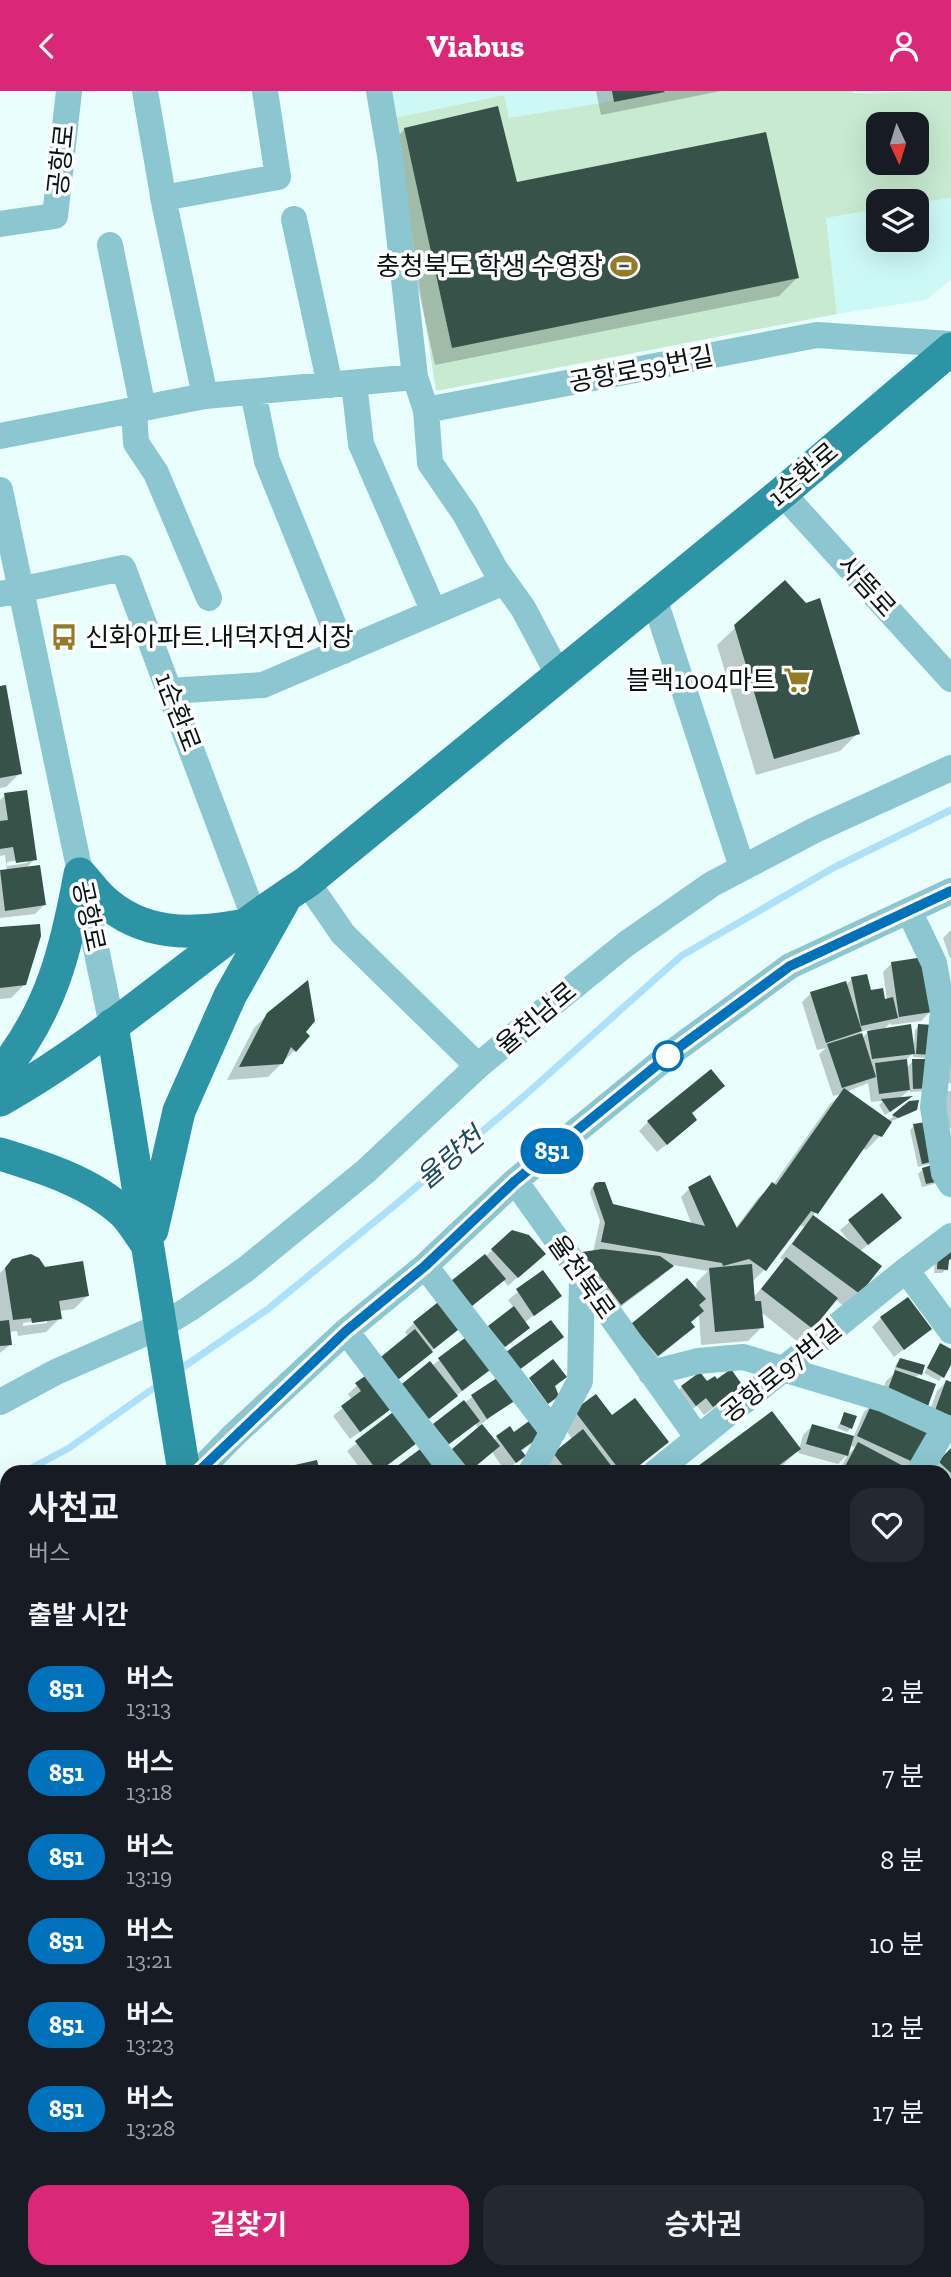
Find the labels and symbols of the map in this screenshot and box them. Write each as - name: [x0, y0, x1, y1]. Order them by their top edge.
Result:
- north arrow: [866, 112, 929, 175]
- street label: 공항로: [41, 123, 81, 197]
- place label: 충청북도 학생 수영장: [376, 250, 603, 282]
- sports icon: 충청북도 학생 수영장: [609, 251, 639, 281]
- street label: 공항로59번길: [566, 339, 716, 399]
- street label: 1순환로: [761, 435, 845, 513]
- street label: 사뜸로: [831, 549, 903, 623]
- place label: 신화아파트.내덕자연시장: [85, 621, 354, 653]
- bus stop icon: 신화아파트.내덕자연시장: [49, 622, 79, 652]
- place label: 블랙1004마트: [626, 664, 776, 696]
- supermarket icon: 블랙1004마트: [782, 665, 812, 695]
- street label: 1순환로: [148, 668, 208, 756]
- street label: 공항로: [66, 878, 112, 954]
- street label: 율천남로: [489, 975, 583, 1061]
- unlabelled marker: [653, 1041, 683, 1071]
- water label: 율량천: [410, 1118, 493, 1195]
- line badge: 851: [512, 1128, 592, 1174]
- street label: 율천북로: [541, 1229, 623, 1325]
- street label: 공항로97번길: [714, 1313, 848, 1429]

